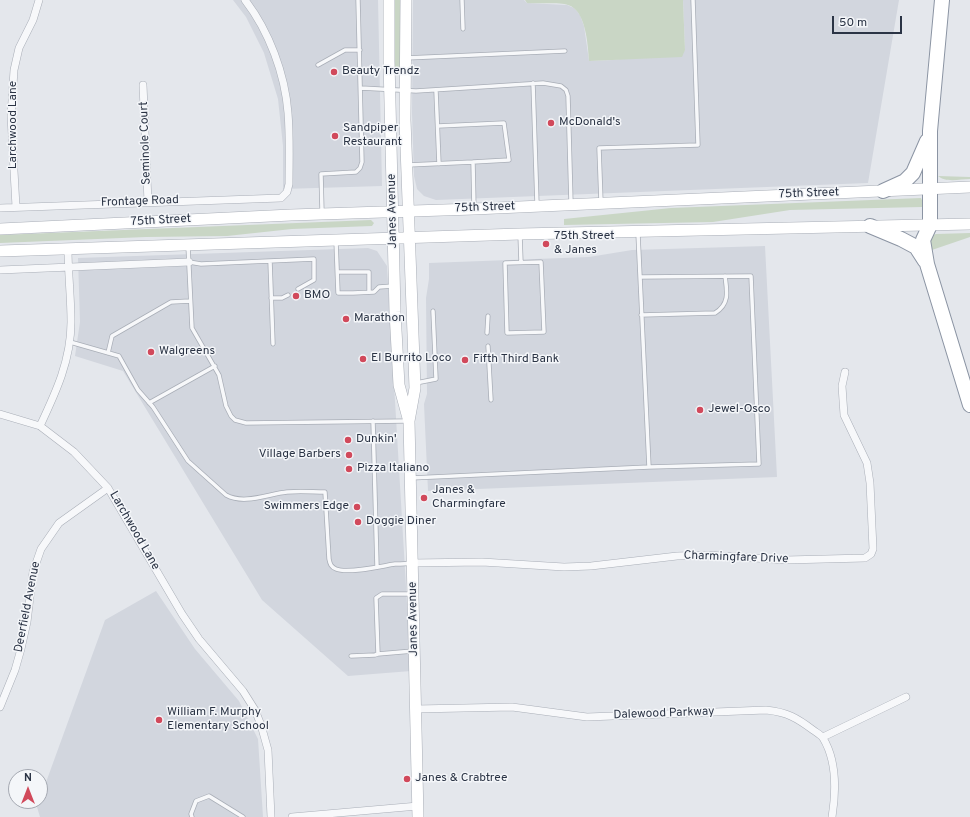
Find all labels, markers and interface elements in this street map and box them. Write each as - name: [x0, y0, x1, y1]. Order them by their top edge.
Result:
- scale bar: [834, 8, 904, 34]
- text: 50 m: [839, 15, 867, 31]
- place label: Beauty Trendz: [342, 65, 420, 79]
- marker: Beauty Trendz: [329, 67, 339, 77]
- street label: Larchwood Lane: [7, 81, 21, 169]
- street label: Seminole Court: [137, 101, 155, 185]
- place label: McDonald's: [559, 116, 621, 130]
- marker: McDonald's: [546, 118, 556, 128]
- place label: Sandpiper Restaurant: [343, 122, 402, 150]
- marker: Sandpiper Restaurant: [330, 131, 340, 141]
- street label: Janes Avenue: [385, 173, 401, 249]
- street label: 75th Street: [778, 186, 840, 202]
- street label: Frontage Road: [101, 193, 179, 211]
- street label: 75th Street: [454, 200, 516, 216]
- street label: 75th Street: [130, 212, 192, 230]
- place label: 75th Street & Janes: [554, 230, 615, 258]
- marker: 75th Street & Janes: [541, 239, 551, 249]
- place label: BMO: [304, 289, 330, 303]
- marker: BMO: [291, 291, 301, 301]
- place label: Marathon: [354, 312, 405, 326]
- marker: Marathon: [341, 314, 351, 324]
- place label: Walgreens: [159, 345, 215, 359]
- marker: Walgreens: [146, 347, 156, 357]
- place label: El Burrito Loco: [371, 352, 451, 366]
- place label: Fifth Third Bank: [473, 353, 559, 367]
- marker: El Burrito Loco: [358, 354, 368, 364]
- marker: Fifth Third Bank: [460, 355, 470, 365]
- place label: Jewel-Osco: [708, 403, 770, 417]
- marker: Jewel-Osco: [695, 405, 705, 415]
- place label: Dunkin': [356, 433, 397, 447]
- marker: Dunkin': [343, 435, 353, 445]
- place label: Village Barbers: [259, 448, 341, 462]
- marker: Village Barbers: [344, 450, 354, 460]
- place label: Pizza Italiano: [357, 462, 429, 476]
- marker: Pizza Italiano: [344, 464, 354, 474]
- place label: Janes & Charmingfare: [432, 484, 506, 512]
- street label: Larchwood Lane: [106, 489, 162, 573]
- marker: Janes & Charmingfare: [419, 493, 429, 503]
- place label: Swimmers Edge: [264, 500, 349, 514]
- marker: Swimmers Edge: [352, 502, 362, 512]
- place label: Doggie Diner: [366, 515, 436, 529]
- marker: Doggie Diner: [353, 517, 363, 527]
- street label: Charmingfare Drive: [683, 549, 789, 567]
- street label: Deerfield Avenue: [12, 560, 44, 654]
- street label: Janes Avenue: [406, 581, 422, 657]
- street label: Dalewood Parkway: [613, 705, 715, 723]
- place label: William F. Murphy Elementary School: [167, 706, 269, 734]
- marker: William F. Murphy Elementary School: [154, 715, 164, 725]
- north arrow: [8, 769, 48, 809]
- text: N: [24, 771, 32, 785]
- place label: Janes & Crabtree: [415, 772, 507, 786]
- marker: Janes & Crabtree: [402, 774, 412, 784]

